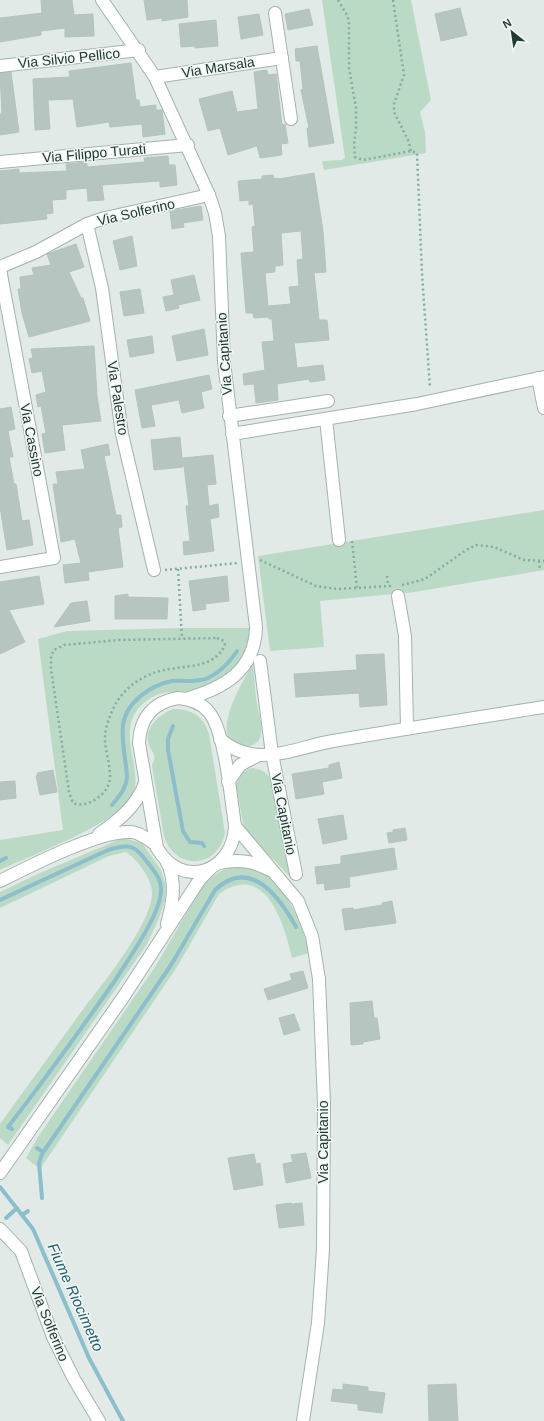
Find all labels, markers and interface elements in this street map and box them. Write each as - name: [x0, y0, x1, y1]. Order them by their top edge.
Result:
- north arrow: [492, 12, 532, 52]
- text: N: [501, 16, 513, 31]
- street label: Via Silvio Pellico: [17, 45, 121, 71]
- street label: Via Marsala: [180, 53, 256, 81]
- street label: Via Filippo Turati: [41, 140, 147, 166]
- street label: Via Solferino: [96, 195, 177, 229]
- street label: Via Capitanio: [213, 312, 235, 396]
- street label: Via Palestro: [104, 360, 132, 437]
- street label: Via Cassino: [17, 402, 47, 478]
- street label: Via Capitanio: [268, 772, 300, 856]
- street label: Via Capitanio: [315, 1100, 331, 1184]
- water label: Fiume Riocimetto: [45, 1240, 107, 1354]
- street label: Via Solferino: [28, 1284, 72, 1364]

